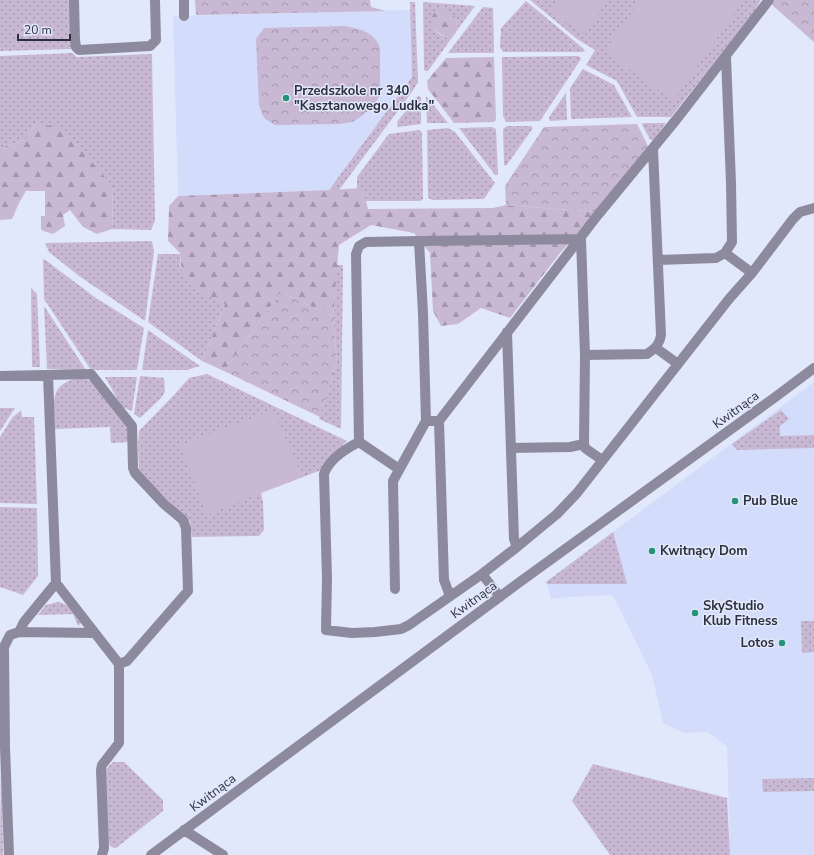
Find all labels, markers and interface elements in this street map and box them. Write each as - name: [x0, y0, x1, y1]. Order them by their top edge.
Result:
- scale bar: [18, 16, 70, 42]
- text: 20 m: [24, 22, 52, 38]
- place label: Przedszkole nr 340 "Kasztanowego Ludka": [294, 82, 434, 115]
- marker: Przedszkole nr 340 "Kasztanowego Ludka": [281, 93, 291, 103]
- street label: Kwitnąca: [709, 387, 763, 433]
- place label: Pub Blue: [743, 492, 798, 510]
- marker: Pub Blue: [730, 496, 740, 506]
- place label: Kwitnący Dom: [660, 542, 748, 560]
- marker: Kwitnący Dom: [647, 546, 657, 556]
- street label: Kwitnąca: [447, 577, 501, 623]
- place label: SkyStudio Klub Fitness: [703, 597, 778, 630]
- marker: SkyStudio Klub Fitness: [690, 608, 700, 618]
- place label: Lotos: [741, 634, 774, 652]
- marker: Lotos: [777, 638, 787, 648]
- street label: Kwitnąca: [186, 770, 240, 816]

